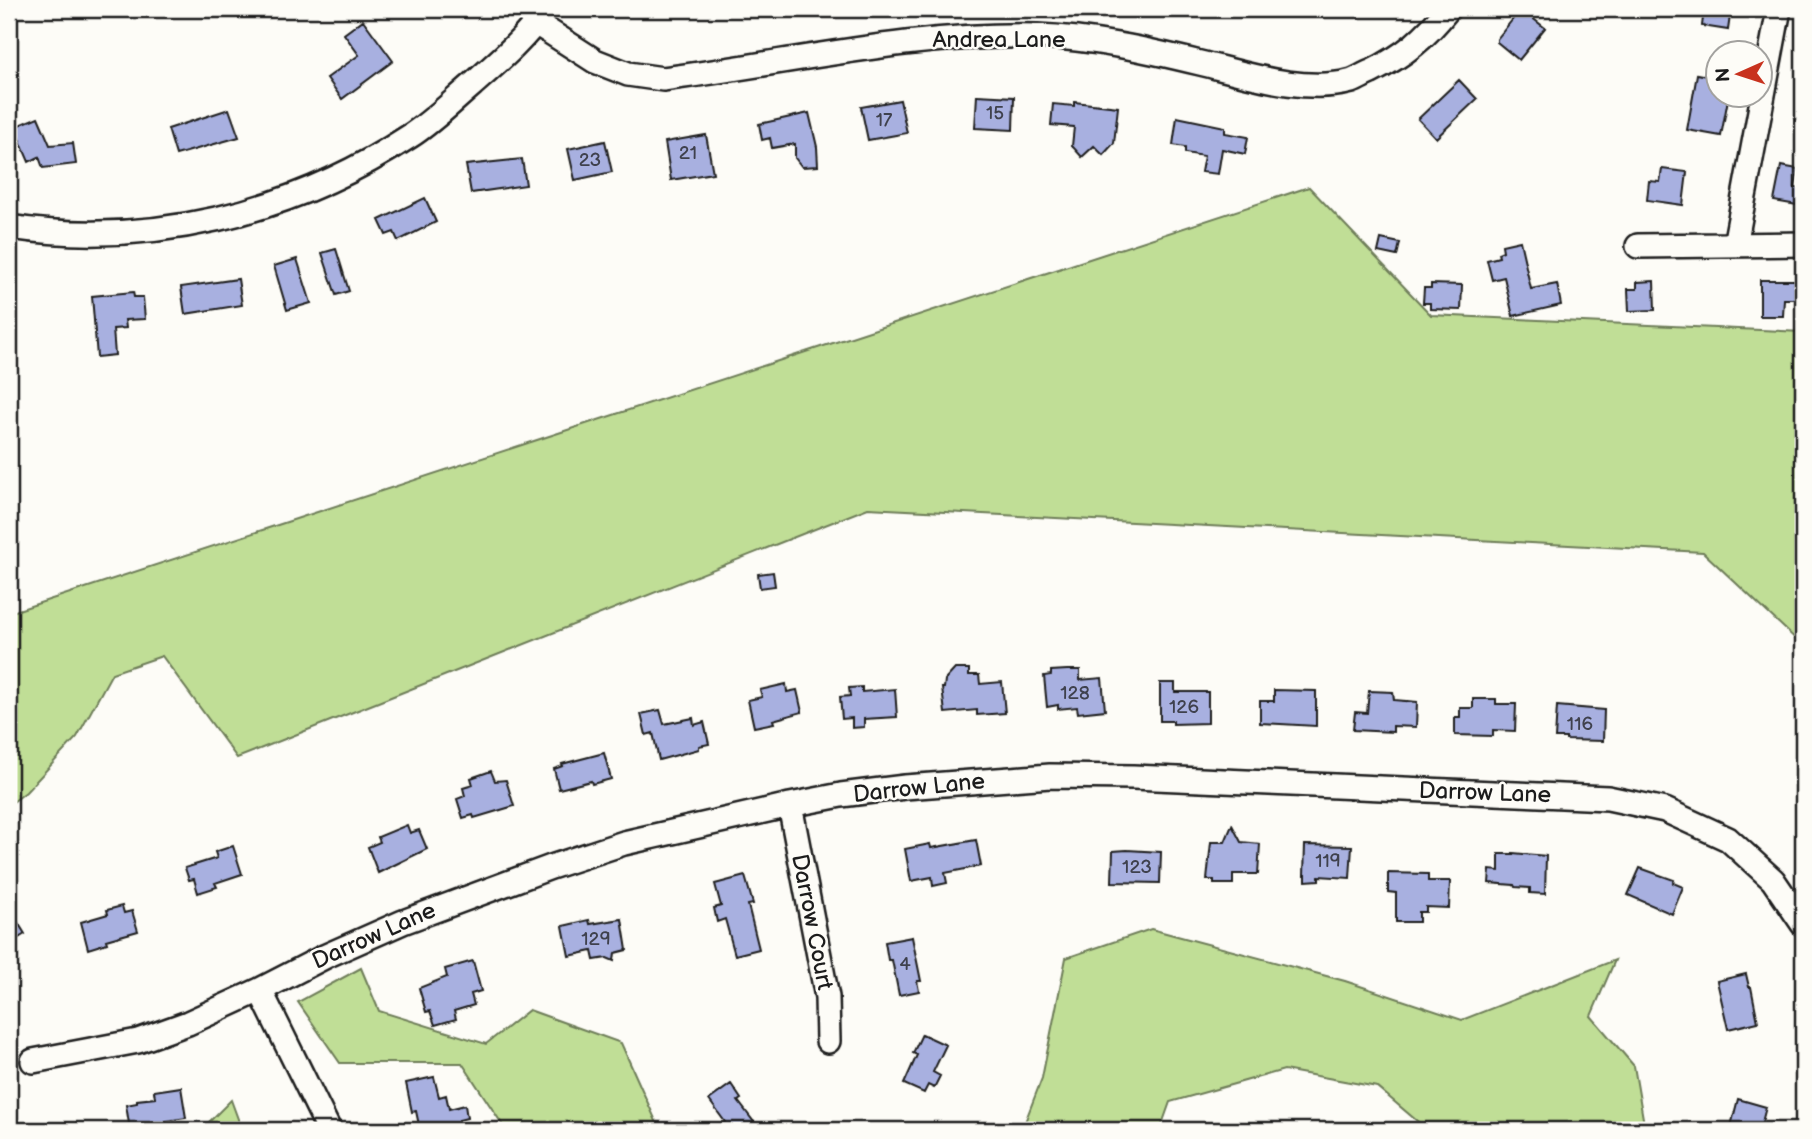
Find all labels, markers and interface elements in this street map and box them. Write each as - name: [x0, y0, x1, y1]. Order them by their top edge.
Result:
- street label: Andrea Lane: [932, 26, 1066, 54]
- north arrow: [1703, 38, 1773, 108]
- text: N: [1712, 67, 1735, 83]
- house number: 15: [986, 102, 1004, 125]
- house number: 17: [876, 109, 893, 132]
- house number: 21: [679, 142, 697, 165]
- house number: 23: [579, 149, 601, 172]
- house number: 128: [1060, 682, 1090, 705]
- house number: 126: [1169, 696, 1199, 719]
- house number: 116: [1567, 713, 1593, 736]
- street label: Darrow Lane: [852, 767, 986, 809]
- street label: Darrow Lane: [1418, 777, 1552, 809]
- house number: 119: [1315, 850, 1341, 873]
- street label: Darrow Court: [785, 852, 839, 992]
- house number: 123: [1122, 856, 1152, 879]
- street label: Darrow Lane: [308, 896, 440, 976]
- house number: 129: [581, 928, 611, 951]
- house number: 4: [899, 953, 911, 976]

